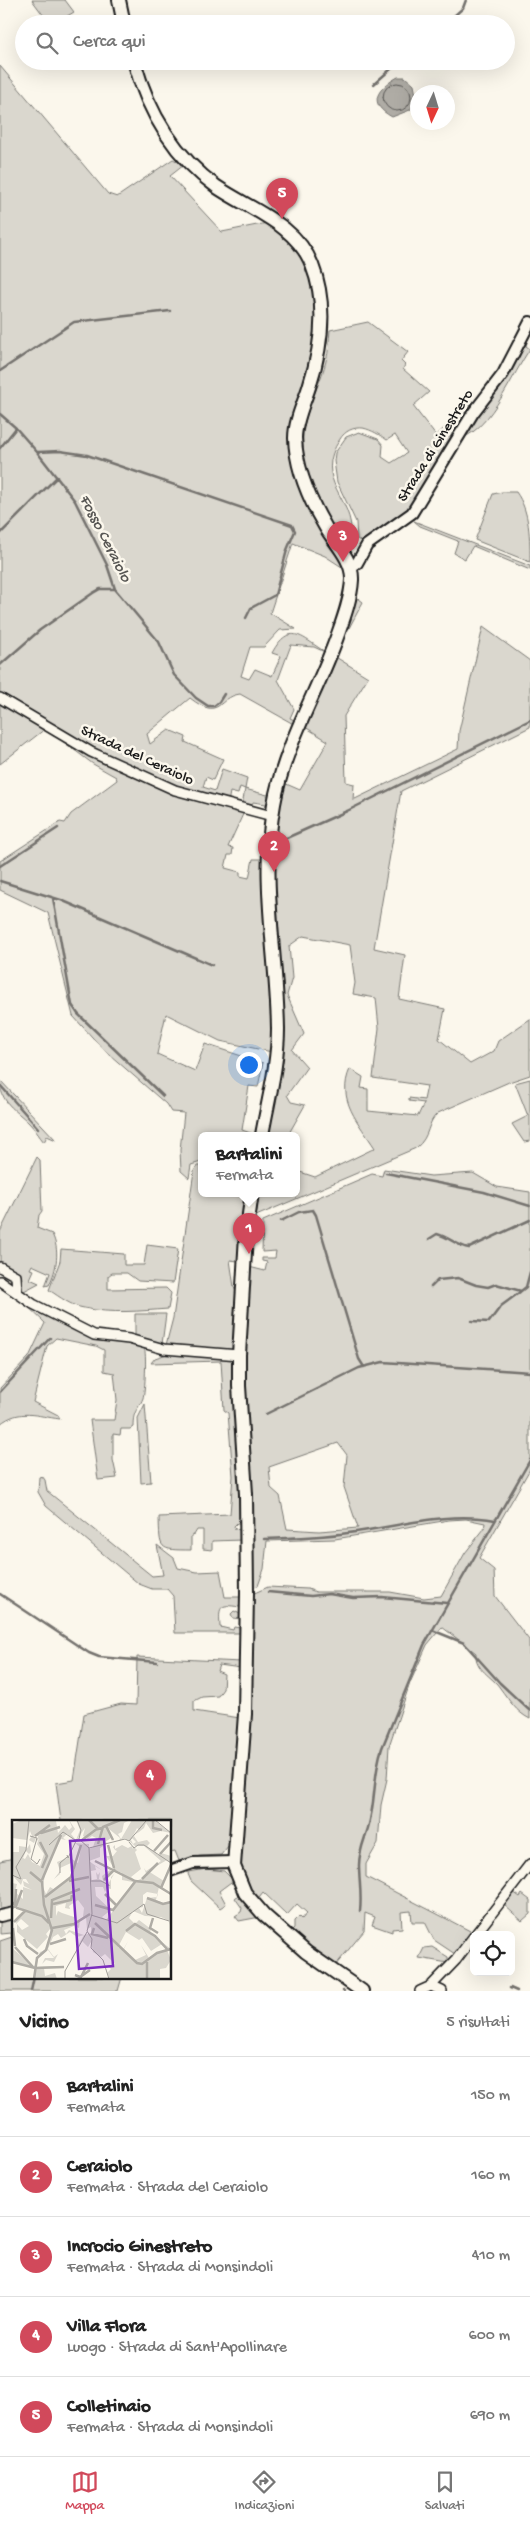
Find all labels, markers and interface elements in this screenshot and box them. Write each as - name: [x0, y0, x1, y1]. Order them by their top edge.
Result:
- search box: [15, 15, 515, 70]
- icon: search: [33, 29, 61, 57]
- text: Cerca qui: [73, 31, 146, 54]
- north arrow: [410, 85, 455, 130]
- pin: 5: [266, 178, 298, 219]
- street label: Strada di Ginestreto: [394, 386, 478, 506]
- water label: Fosso Ceraiolo: [74, 492, 134, 586]
- pin: 3: [327, 521, 359, 562]
- street label: Strada del Ceraiolo: [78, 722, 196, 790]
- pin: 2: [258, 831, 290, 872]
- your location: [236, 1052, 262, 1078]
- popup: [198, 1132, 300, 1197]
- text: Bartalini: [216, 1144, 282, 1167]
- text: Fermata: [216, 1167, 273, 1186]
- pin: 1: [233, 1213, 265, 1254]
- pin: 4: [134, 1760, 166, 1801]
- inset map: [12, 1820, 171, 1978]
- map controls: [470, 1931, 515, 1976]
- button: locate: [470, 1931, 515, 1976]
- text: Vicino: [20, 2011, 69, 2036]
- text: 5 risultati: [446, 2014, 510, 2033]
- text: Bartalini: [67, 2076, 134, 2099]
- text: 1: [33, 2087, 39, 2106]
- text: 150 m: [471, 2087, 510, 2106]
- text: Fermata: [67, 2099, 125, 2118]
- text: Ceraiolo: [67, 2156, 132, 2179]
- text: 2: [32, 2167, 40, 2186]
- text: 160 m: [471, 2167, 510, 2186]
- text: Fermata · Strada del Ceraiolo: [67, 2179, 268, 2198]
- text: Incrocio Ginestreto: [67, 2236, 212, 2259]
- text: 3: [32, 2247, 40, 2266]
- text: 410 m: [472, 2247, 510, 2266]
- text: Fermata · Strada di Monsindoli: [67, 2259, 273, 2278]
- text: Villa Flora: [67, 2316, 146, 2339]
- text: 4: [32, 2327, 40, 2346]
- text: 600 m: [469, 2327, 510, 2346]
- text: Luogo · Strada di Sant'Apollinare: [67, 2339, 287, 2358]
- text: Colletinaio: [67, 2396, 151, 2419]
- text: 5: [32, 2407, 40, 2426]
- text: 690 m: [470, 2407, 510, 2426]
- text: Fermata · Strada di Monsindoli: [67, 2419, 273, 2438]
- tab: Mappa: [65, 2468, 104, 2515]
- tab: Indicazioni: [235, 2468, 294, 2515]
- tab: Salvati: [425, 2468, 465, 2515]

